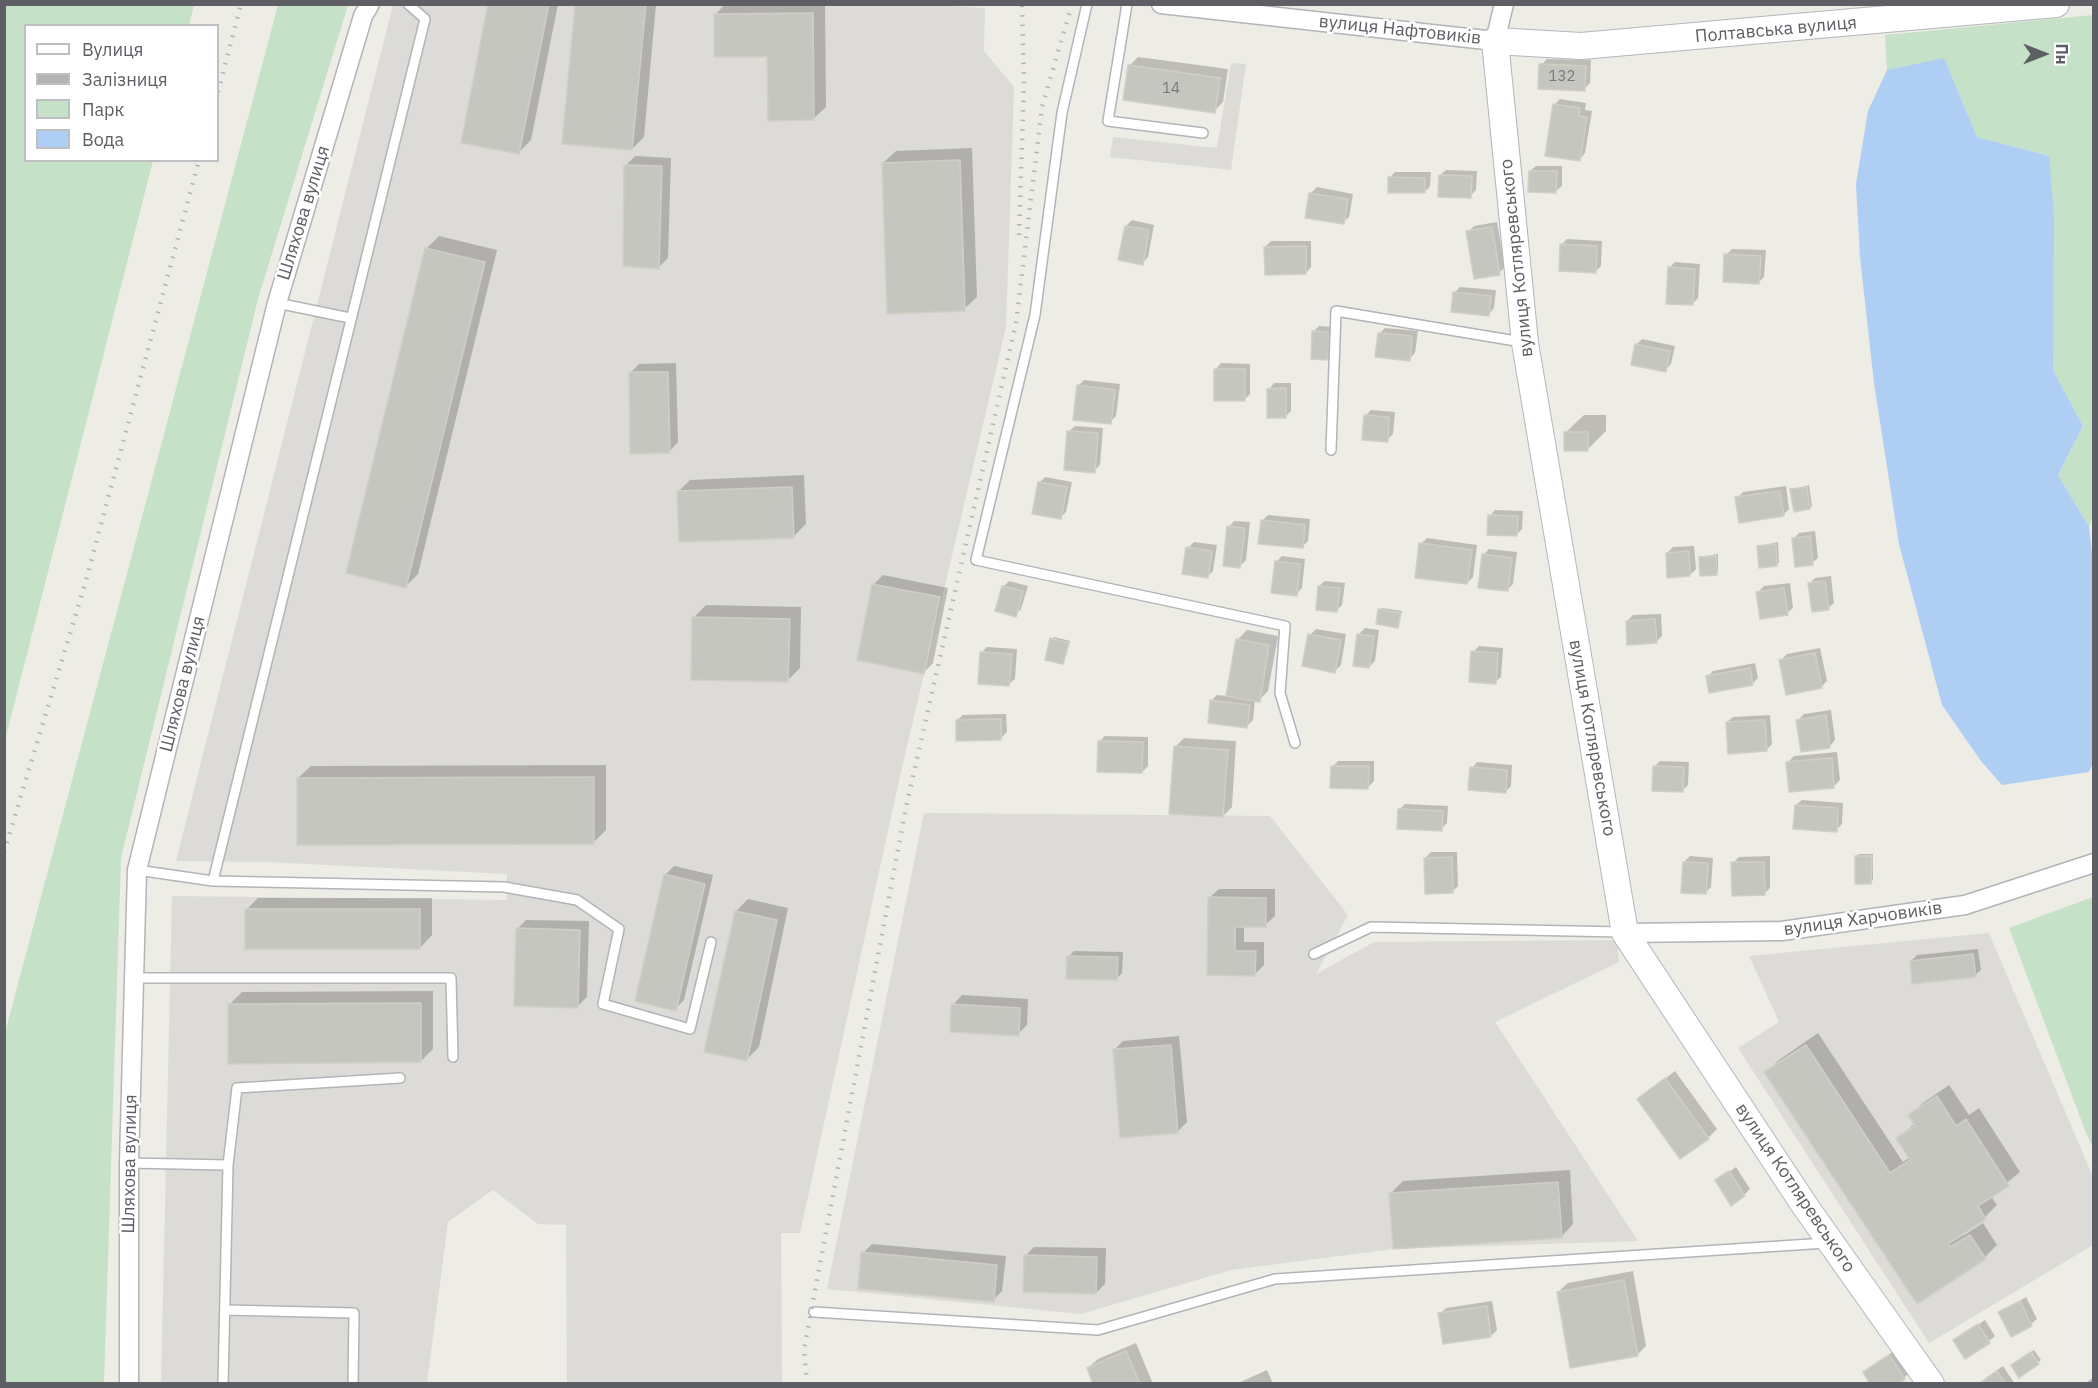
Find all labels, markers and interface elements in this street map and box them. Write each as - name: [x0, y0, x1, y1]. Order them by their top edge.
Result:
- street label: вулиця Нафтовиків: [1318, 11, 1482, 49]
- street label: Полтавська вулиця: [1694, 12, 1858, 48]
- legend: [24, 24, 219, 162]
- north arrow: [2014, 24, 2074, 84]
- text: Вулиця: [82, 38, 143, 61]
- text: Пн: [2052, 43, 2072, 65]
- text: Залізниця: [82, 68, 168, 91]
- house number: 132: [1549, 68, 1575, 86]
- house number: 14: [1162, 80, 1180, 98]
- text: Парк: [82, 98, 124, 121]
- text: Вода: [82, 128, 124, 151]
- street label: Шляхова вулиця: [273, 143, 335, 283]
- street label: вулиця Котляревського: [1496, 158, 1538, 358]
- street label: Шляхова вулиця: [156, 614, 210, 754]
- street label: вулиця Котляревського: [1564, 638, 1620, 838]
- street label: вулиця Харчовиків: [1782, 897, 1944, 941]
- street label: Шляхова вулиця: [118, 1094, 142, 1234]
- street label: вулиця Котляревського: [1730, 1099, 1860, 1277]

